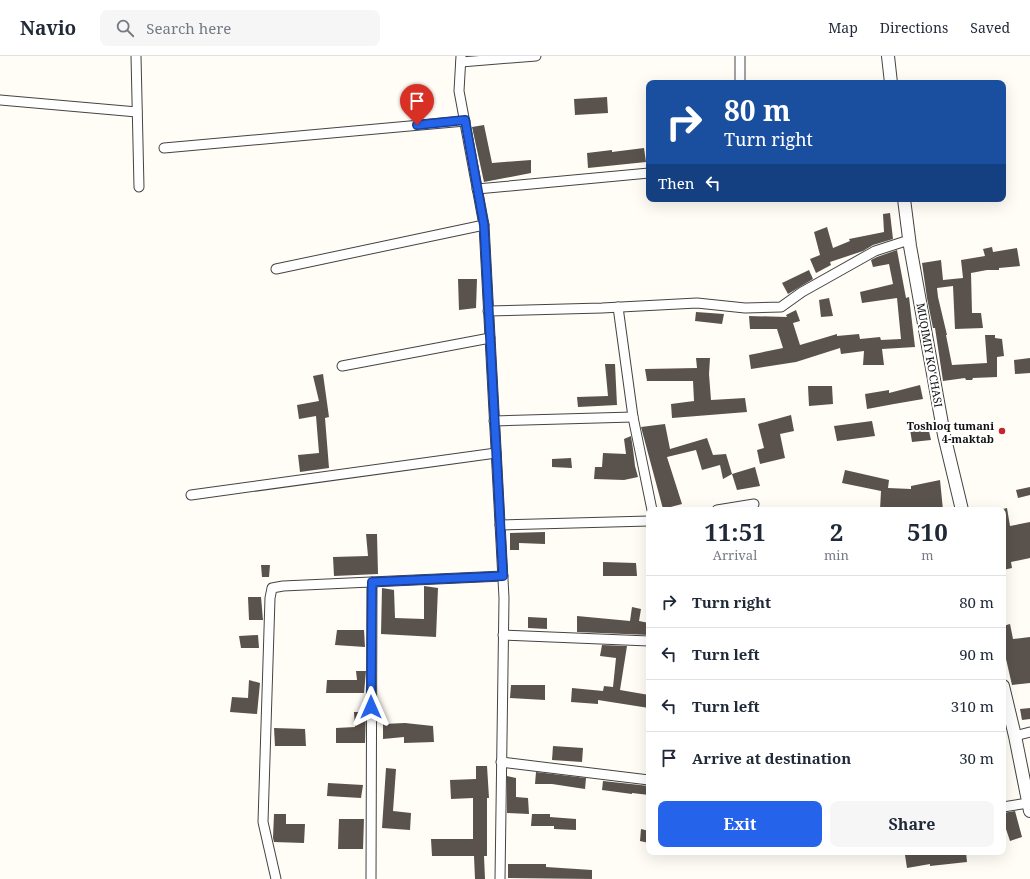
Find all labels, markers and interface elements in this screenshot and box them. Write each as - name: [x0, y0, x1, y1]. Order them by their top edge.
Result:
- search box: [100, 10, 380, 46]
- text: Navio: [20, 15, 76, 41]
- icon: search: [114, 17, 136, 39]
- text: Search here: [146, 18, 231, 38]
- text: Map: [828, 18, 858, 37]
- text: Directions: [880, 18, 948, 37]
- text: Saved: [970, 18, 1010, 37]
- pin: [400, 84, 434, 125]
- icon: arrive: [406, 90, 428, 112]
- text: 80 m: [724, 91, 791, 129]
- icon: right: [658, 96, 710, 148]
- text: Turn right: [724, 127, 813, 151]
- icon: left: [702, 172, 724, 194]
- text: Then: [658, 173, 694, 193]
- street label: MUQIMIY KO'CHASI: [913, 302, 947, 408]
- place label: Toshloq tumani 4-maktab: [907, 418, 994, 446]
- marker: Toshloq tumani 4-maktab: [997, 426, 1007, 436]
- text: 11:51: [704, 515, 766, 548]
- text: 2: [830, 515, 843, 548]
- text: 510: [907, 515, 948, 548]
- text: Arrival: [713, 546, 757, 564]
- text: min: [824, 546, 849, 564]
- text: m: [921, 546, 934, 564]
- icon: right: [658, 591, 680, 613]
- text: Turn right: [692, 592, 771, 612]
- text: 80 m: [959, 592, 994, 612]
- icon: left: [658, 643, 680, 665]
- text: Turn left: [692, 644, 760, 664]
- text: 90 m: [959, 644, 994, 664]
- position arrow: [350, 686, 392, 728]
- icon: left: [658, 695, 680, 717]
- text: Turn left: [692, 696, 760, 716]
- text: 310 m: [951, 696, 994, 716]
- icon: arrive: [658, 747, 680, 769]
- text: Arrive at destination: [692, 748, 851, 768]
- text: 30 m: [959, 748, 994, 768]
- button: Exit: [658, 801, 822, 847]
- button: Share: [830, 801, 994, 847]

